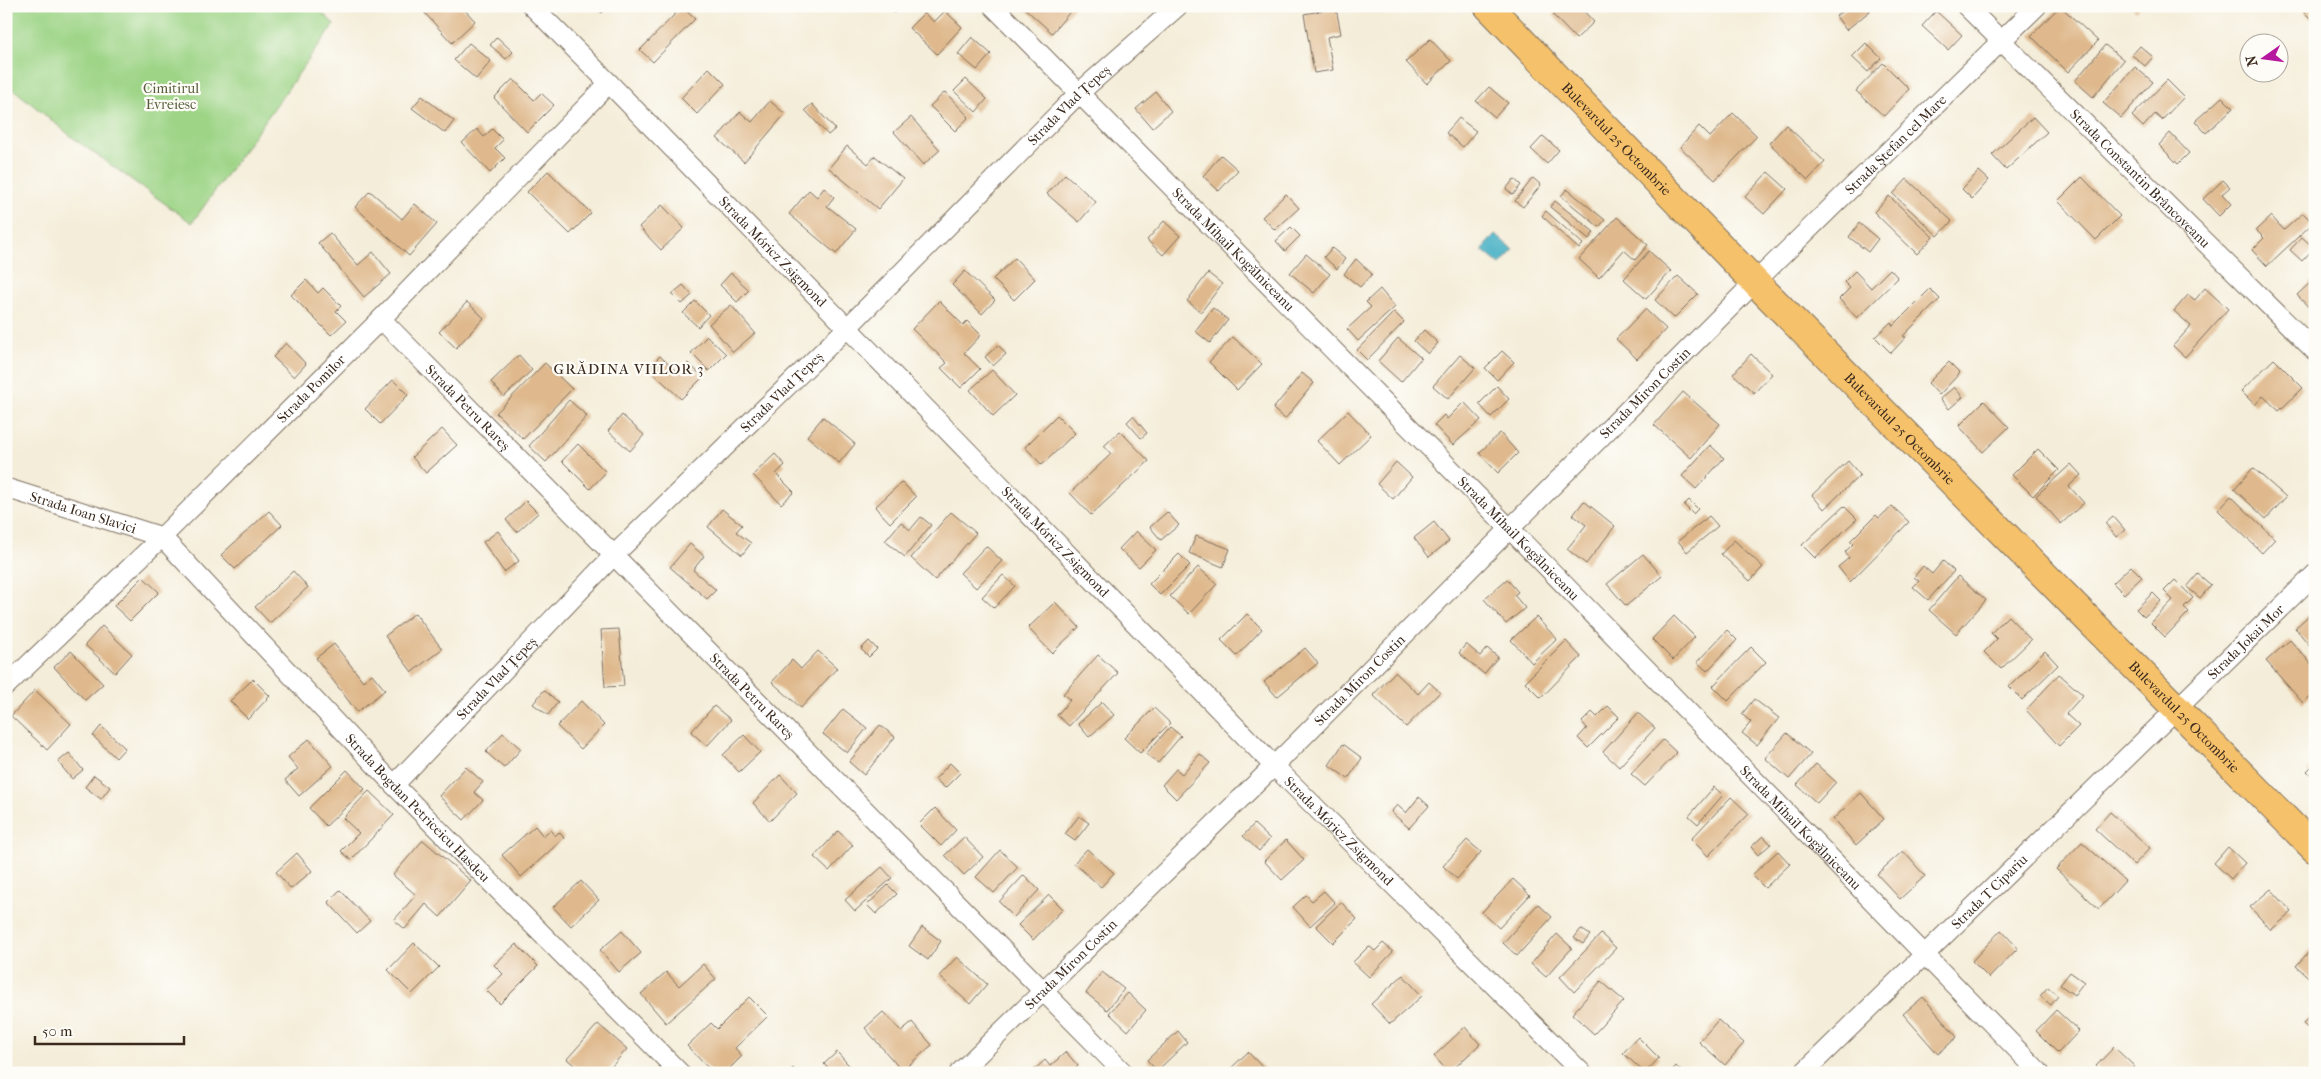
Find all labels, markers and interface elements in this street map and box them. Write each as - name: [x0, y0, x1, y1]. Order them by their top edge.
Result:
- north arrow: [2238, 32, 2288, 82]
- text: N: [2242, 53, 2261, 68]
- street label: Strada Vlad Țepeș: [1024, 62, 1114, 149]
- street label: Bulevardul 25 Octombrie: [1558, 79, 1675, 199]
- park label: Cimitirul Evreiesc: [143, 80, 199, 113]
- street label: Strada Ștefan cel Mare: [1842, 91, 1950, 198]
- street label: Strada Constantin Brâncoveanu: [2066, 106, 2214, 252]
- street label: Strada Mihail Kogălniceanu: [1168, 184, 1298, 315]
- street label: Strada Móricz Zsigmond: [715, 193, 830, 311]
- street label: Strada Miron Costin: [1596, 344, 1694, 442]
- street label: Strada Vlad Țepeș: [737, 348, 826, 436]
- street label: Strada Pomilor: [274, 351, 349, 427]
- district label: GRĂDINA VIILOR 3: [554, 360, 704, 378]
- street label: Strada Petru Rareș: [422, 361, 514, 454]
- street label: Bulevardul 25 Octombrie: [1840, 369, 1958, 489]
- street label: Strada Mihail Kogălniceanu: [1454, 473, 1583, 604]
- street label: Strada Móricz Zsigmond: [998, 483, 1113, 601]
- street label: Strada Ioan Slavici: [28, 488, 138, 537]
- street label: Strada Jokai Mor: [2204, 601, 2288, 683]
- street label: Strada Miron Costin: [1311, 631, 1409, 730]
- street label: Strada Vlad Țepeș: [453, 633, 540, 723]
- street label: Strada Petru Rareș: [706, 650, 798, 743]
- street label: Bulevardul 25 Octombrie: [2125, 658, 2243, 777]
- street label: Strada Bogdan Petriceicu Hasdeu: [341, 730, 493, 886]
- street label: Strada Mihail Kogălniceanu: [1736, 762, 1865, 893]
- street label: Strada Móricz Zsigmond: [1280, 773, 1397, 890]
- street label: Strada T Cipariu: [1948, 851, 2031, 933]
- street label: Strada Miron Costin: [1022, 916, 1121, 1013]
- scale bar: [35, 1014, 184, 1046]
- text: 50 m: [42, 1022, 73, 1040]

